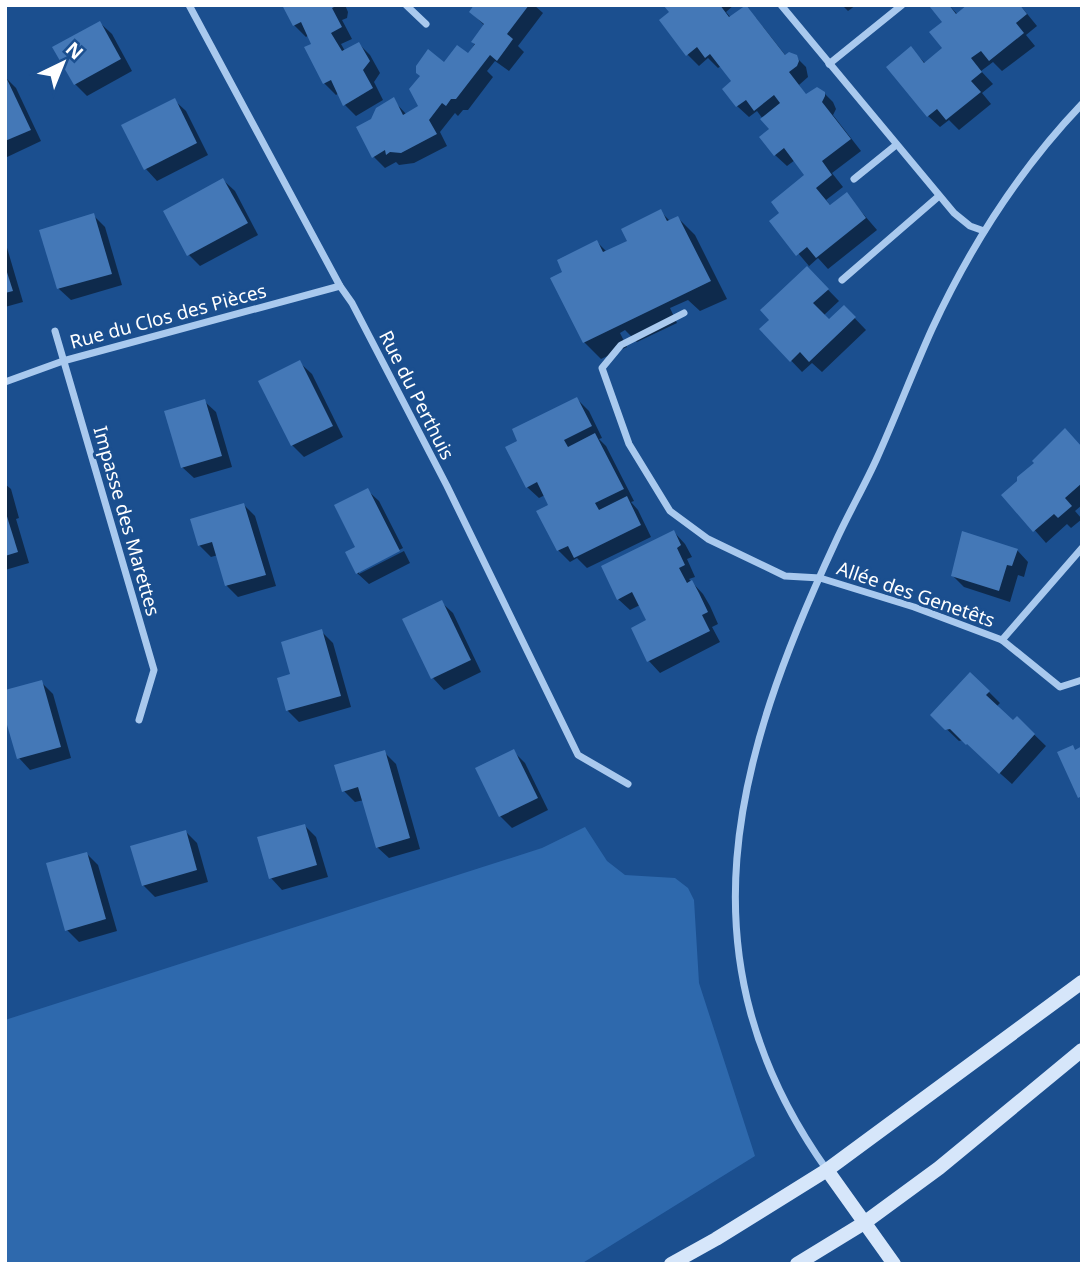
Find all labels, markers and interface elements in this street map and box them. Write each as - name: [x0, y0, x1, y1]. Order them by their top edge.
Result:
- north arrow: [28, 28, 98, 98]
- text: N: [60, 36, 89, 65]
- street label: Rue du Clos des Pièces: [67, 277, 269, 355]
- street label: Rue du Perthuis: [373, 326, 461, 464]
- street label: Impasse des Marettes: [87, 423, 167, 619]
- street label: Allée des Genetêts: [834, 555, 998, 633]

